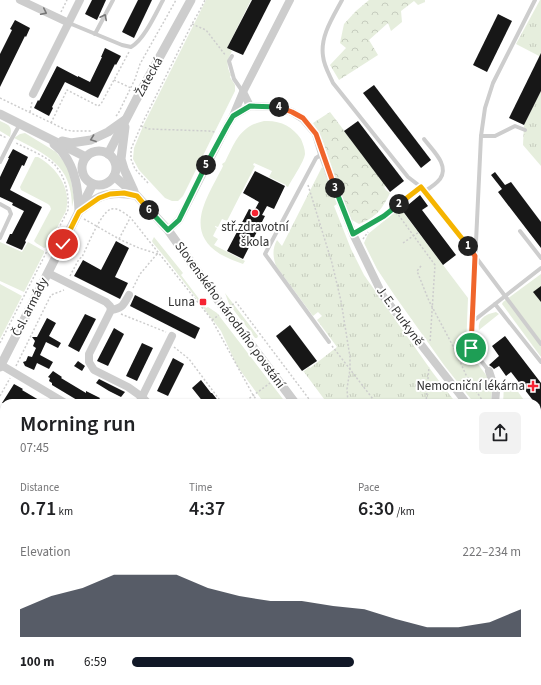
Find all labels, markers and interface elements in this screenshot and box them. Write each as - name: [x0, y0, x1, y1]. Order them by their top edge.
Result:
- one-way arrow: [40, 7, 48, 15]
- one-way arrow: [99, 14, 107, 21]
- street label: Žatecká: [131, 54, 167, 100]
- pin: 4: [269, 97, 289, 117]
- text: 4: [276, 99, 282, 114]
- one-way arrow: [90, 134, 97, 142]
- pin: 5: [196, 155, 216, 175]
- text: 5: [203, 157, 209, 172]
- pin: 3: [325, 178, 345, 198]
- text: 3: [332, 180, 338, 195]
- pin: 2: [389, 194, 409, 214]
- text: 2: [396, 196, 402, 211]
- pin: 6: [139, 200, 159, 220]
- text: 6: [146, 202, 152, 217]
- marker: stř.zdravotní škola: [250, 208, 260, 218]
- place label: stř.zdravotní škola: [221, 218, 290, 251]
- pin: [46, 227, 80, 261]
- icon: check: [52, 233, 74, 255]
- pin: 1: [458, 236, 478, 256]
- street label: Slovenského národního povstání: [171, 238, 290, 393]
- text: 1: [465, 238, 471, 253]
- street label: Čsl. armády: [8, 275, 52, 339]
- street label: J. E. Purkyně: [372, 283, 428, 349]
- place label: Luna: [168, 293, 195, 311]
- marker: Luna: [198, 297, 208, 307]
- pin: [454, 331, 488, 365]
- icon: arrive: [460, 337, 482, 359]
- place label: Nemocniční lékárna: [416, 377, 525, 395]
- marker: Nemocniční lékárna: [528, 381, 538, 391]
- text: Morning run: [20, 408, 136, 440]
- button: share: [479, 412, 521, 454]
- text: 07:45: [20, 439, 49, 457]
- text: Distance: [20, 480, 59, 495]
- text: Time: [189, 480, 212, 495]
- text: Pace: [358, 480, 380, 495]
- text: 0.71: [20, 495, 56, 523]
- text: 4:37: [189, 495, 225, 523]
- text: 6:30: [358, 495, 394, 523]
- text: km: [56, 504, 73, 519]
- text: /km: [394, 504, 415, 519]
- text: Elevation: [20, 543, 71, 561]
- text: 222–234 m: [463, 543, 521, 561]
- text: 100 m: [20, 653, 54, 671]
- text: 6:59: [84, 653, 107, 671]

